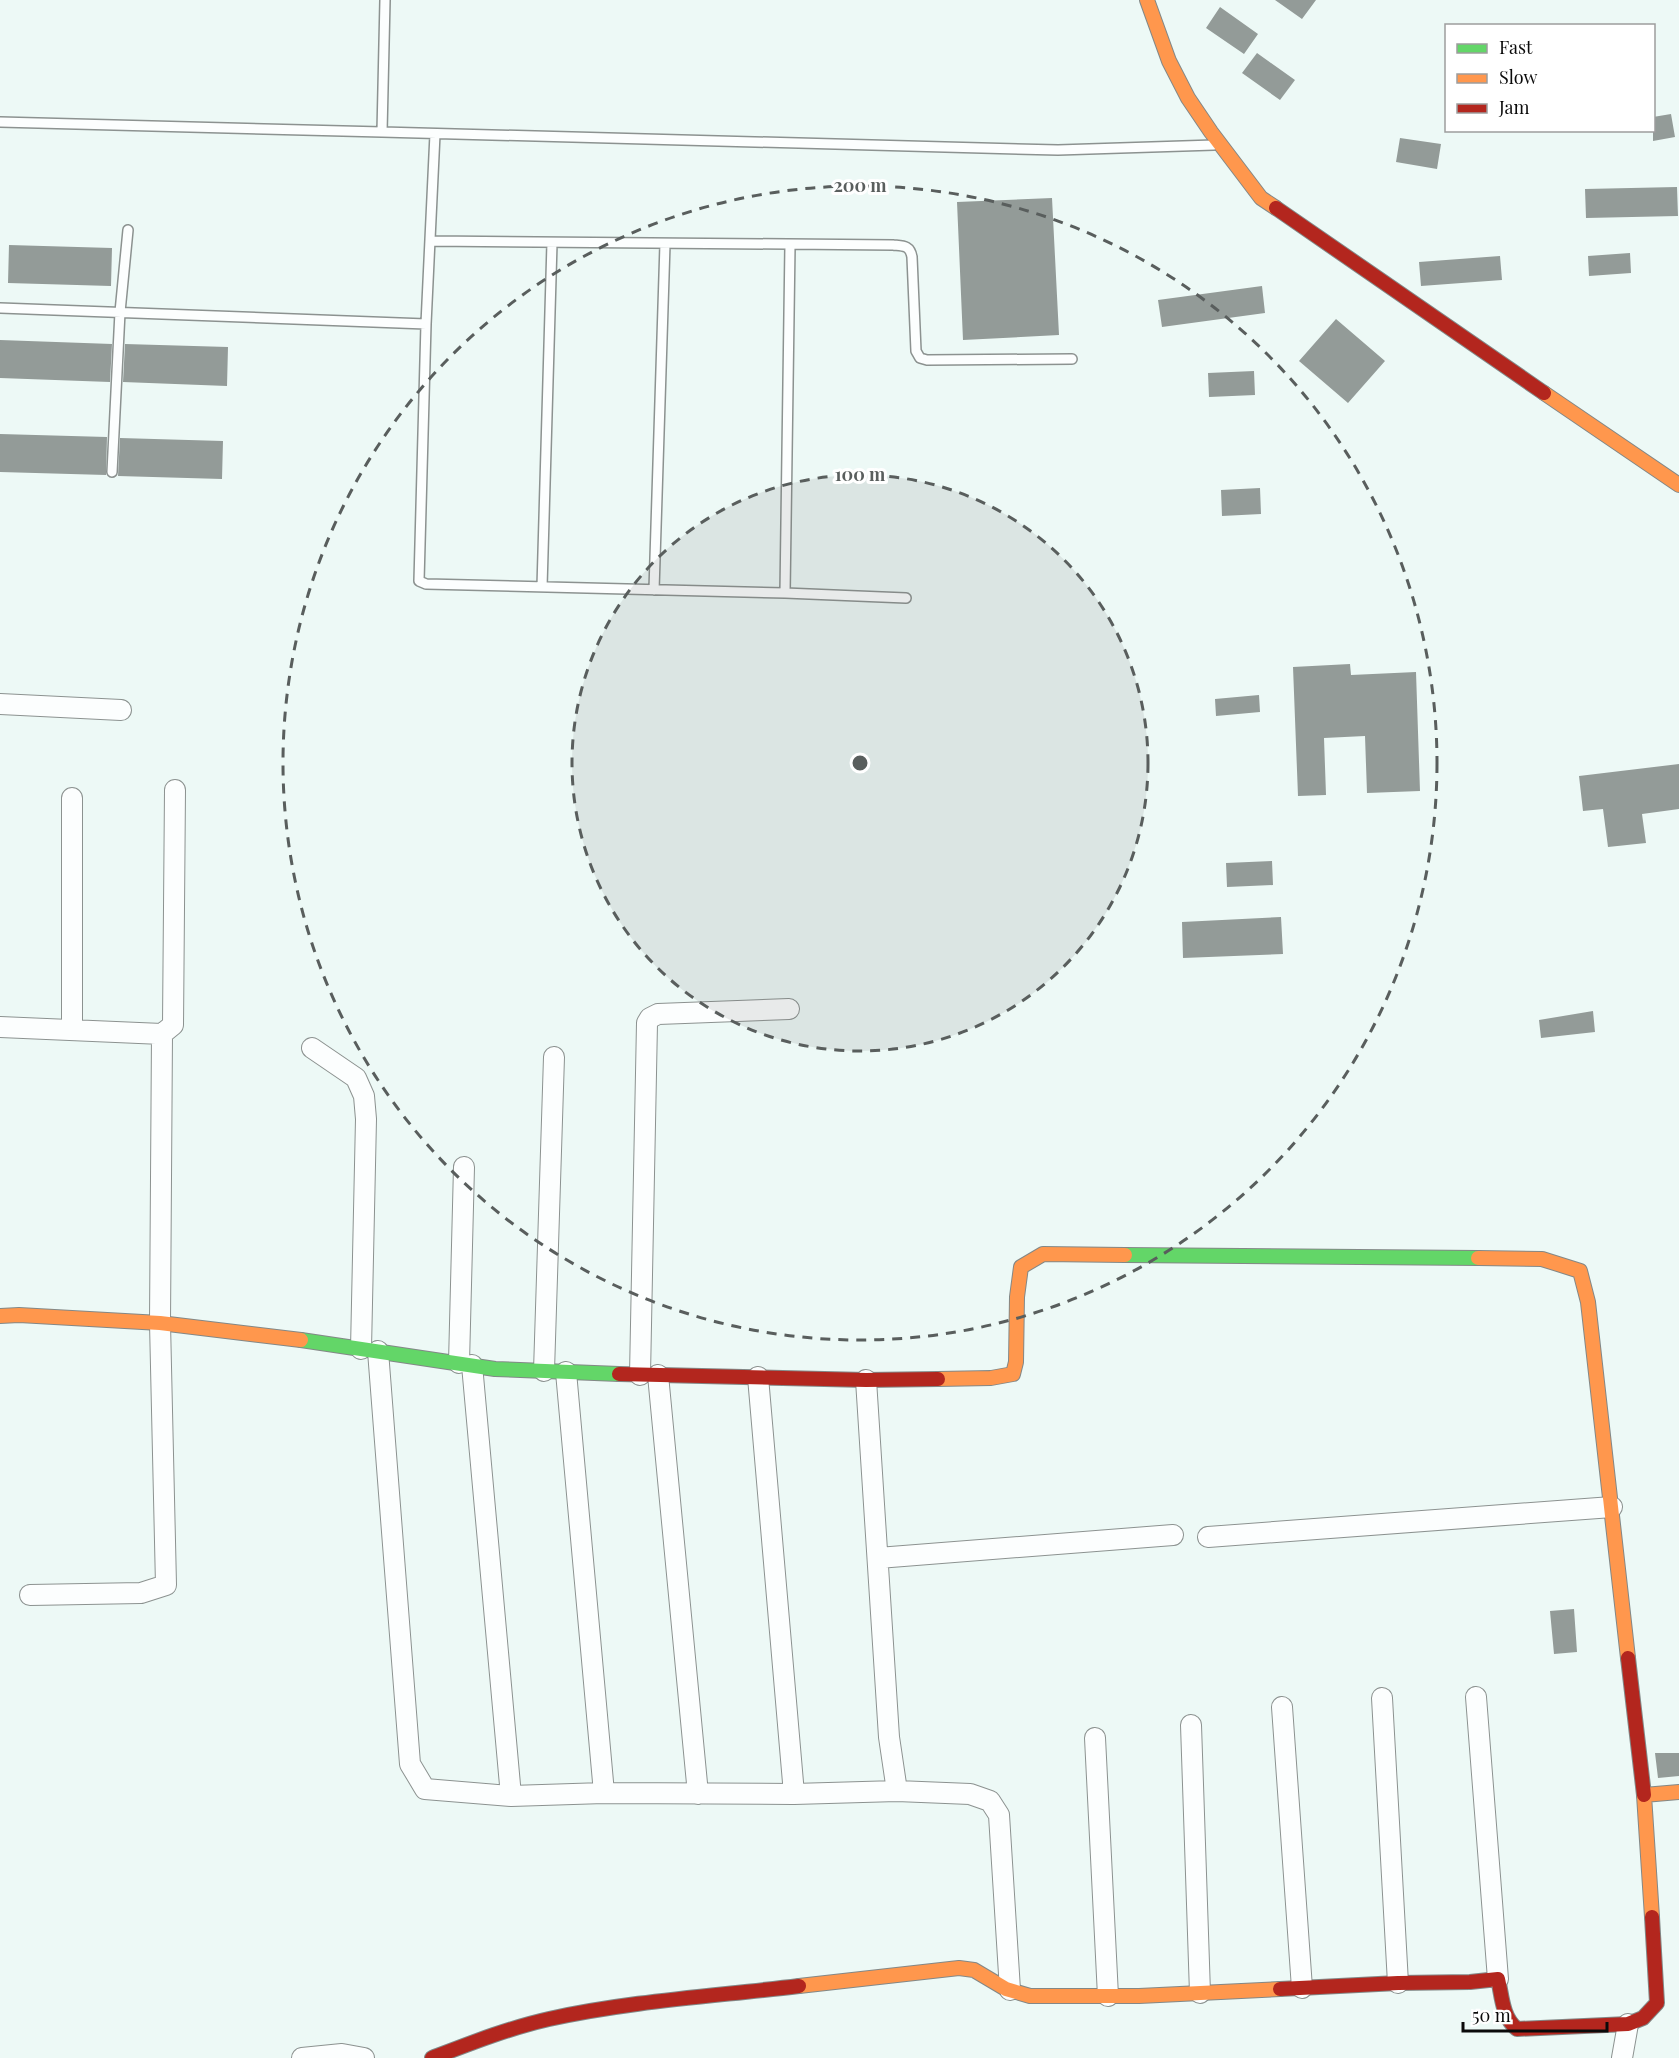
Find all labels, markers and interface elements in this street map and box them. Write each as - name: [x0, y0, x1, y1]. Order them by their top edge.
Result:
- legend: [1445, 24, 1655, 132]
- text: Fast: [1499, 35, 1533, 59]
- text: Slow: [1499, 65, 1537, 89]
- text: Jam: [1498, 95, 1529, 119]
- text: 200 m: [833, 173, 887, 197]
- text: 100 m: [835, 462, 886, 486]
- centre of rings: [850, 753, 870, 773]
- scale bar: [1463, 1995, 1607, 2033]
- text: 50 m: [1472, 2003, 1511, 2027]

